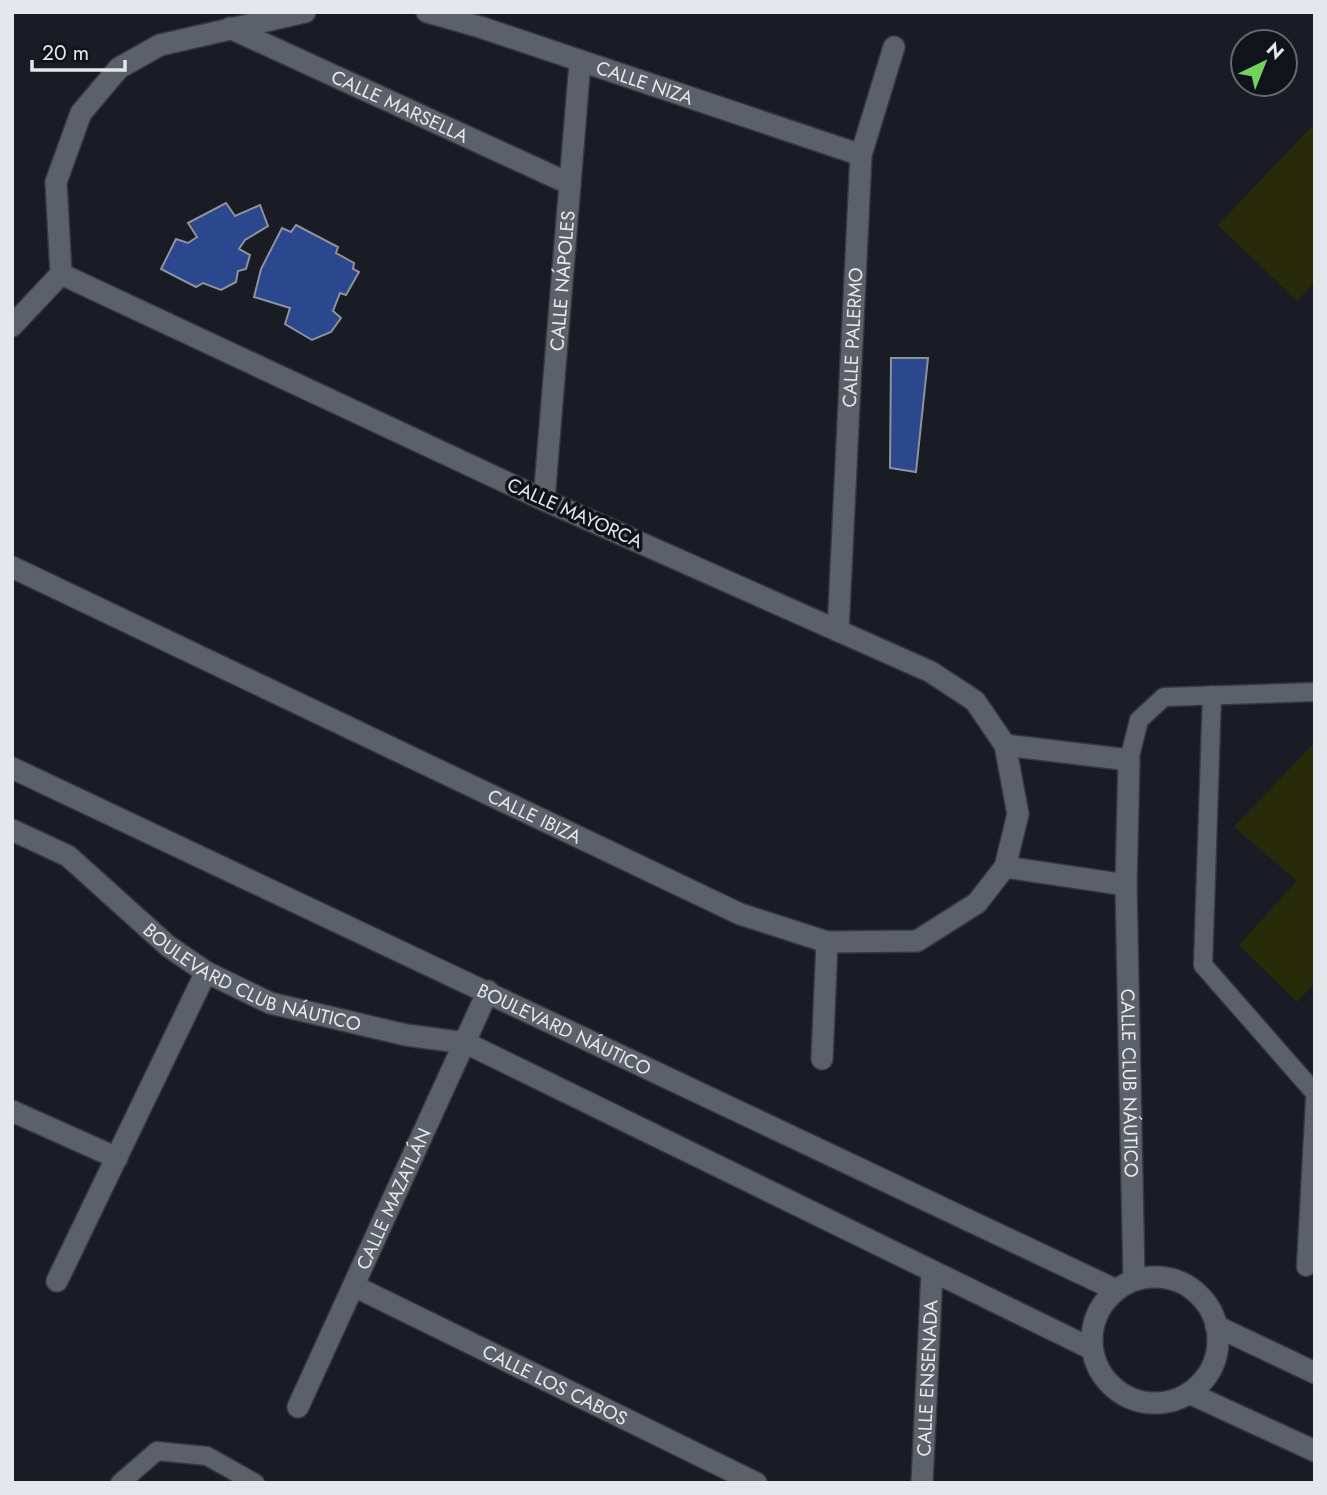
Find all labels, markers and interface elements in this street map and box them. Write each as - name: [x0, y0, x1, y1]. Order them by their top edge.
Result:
- scale bar: [32, 28, 124, 72]
- north arrow: [1229, 28, 1299, 98]
- text: N: [1261, 36, 1290, 66]
- text: 20 m: [42, 38, 89, 68]
- street label: CALLE NIZA: [593, 54, 697, 111]
- street label: CALLE MARSELLA: [327, 63, 473, 149]
- street label: CALLE NÁPOLES: [543, 210, 581, 352]
- street label: CALLE PALERMO: [835, 267, 869, 408]
- street label: CALLE MAYORCA: [503, 471, 647, 555]
- street label: CALLE IBIZA: [483, 782, 587, 850]
- street label: BOULEVARD CLUB NÁUTICO: [137, 917, 364, 1038]
- street label: BOULEVARD NÁUTICO: [473, 976, 656, 1082]
- street label: CALLE CLUB NÁUTICO: [1115, 988, 1145, 1178]
- street label: CALLE MAZATLÁN: [349, 1123, 437, 1274]
- street label: CALLE ENSENADA: [910, 1299, 944, 1457]
- street label: CALLE LOS CABOS: [478, 1337, 632, 1432]

